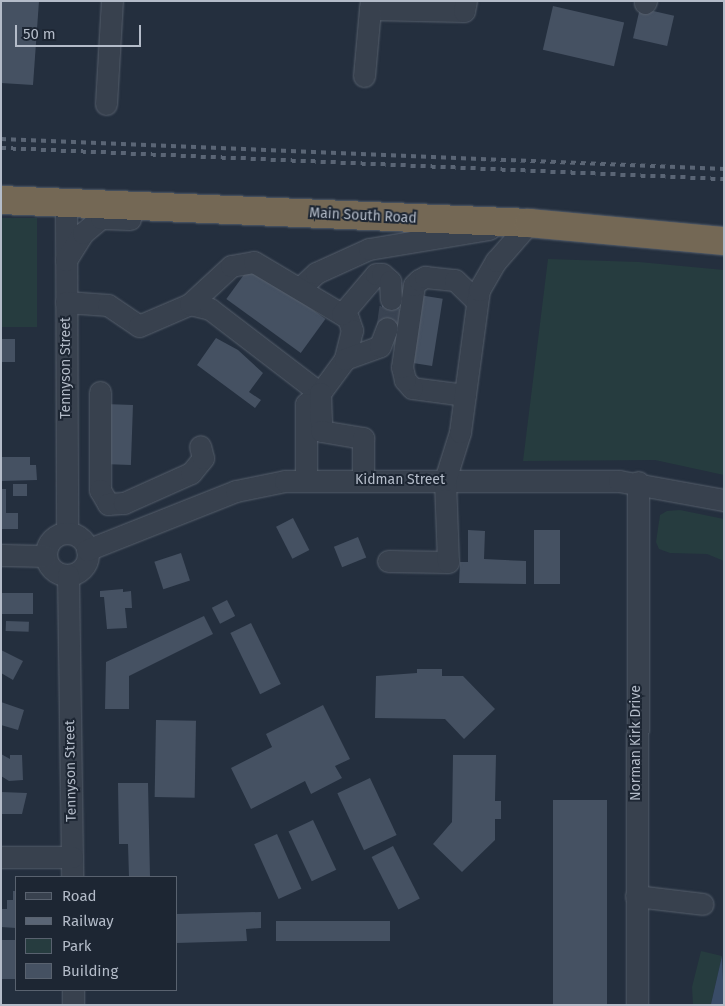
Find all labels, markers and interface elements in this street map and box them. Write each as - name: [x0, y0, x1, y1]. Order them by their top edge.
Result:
- scale bar: [18, 15, 144, 47]
- text: 50 m: [23, 25, 56, 43]
- street label: Main South Road: [309, 205, 417, 227]
- street label: Tennyson Street: [58, 317, 74, 419]
- street label: Kidman Street: [355, 472, 445, 488]
- street label: Norman Kirk Drive: [628, 685, 644, 801]
- street label: Tennyson Street: [62, 720, 80, 822]
- legend: [15, 876, 178, 991]
- text: Road: [62, 887, 97, 905]
- text: Railway: [62, 912, 114, 930]
- text: Park: [62, 937, 92, 955]
- text: Building: [62, 962, 118, 980]

